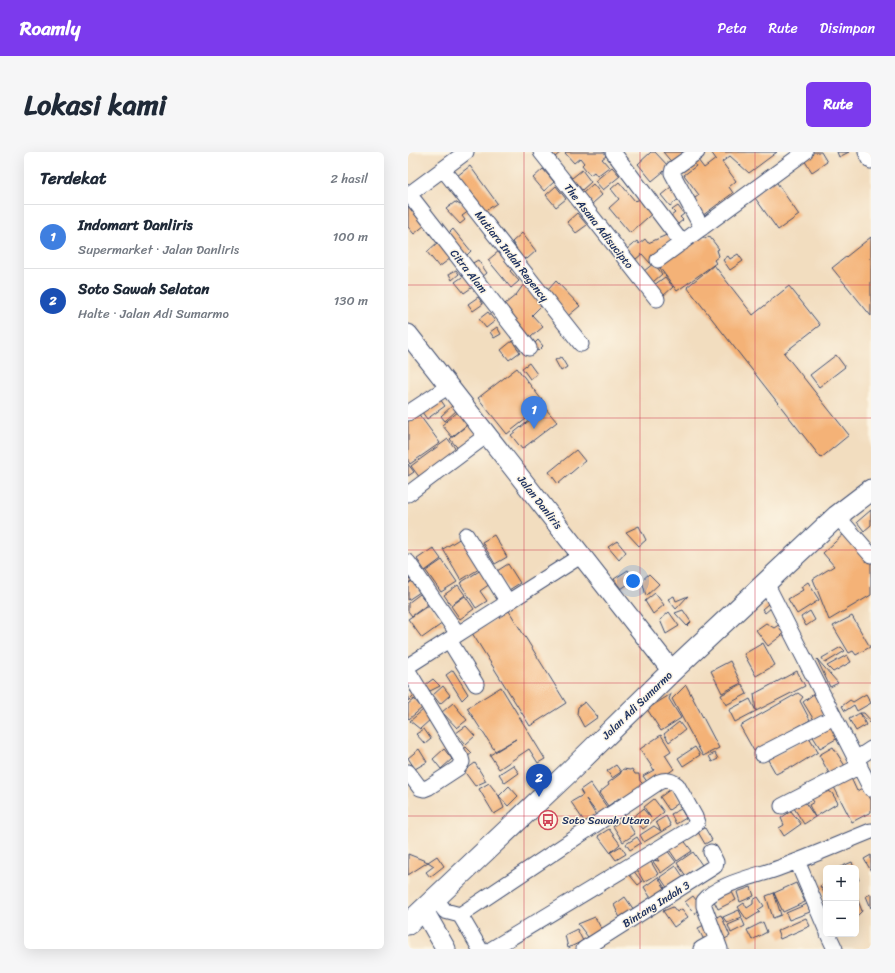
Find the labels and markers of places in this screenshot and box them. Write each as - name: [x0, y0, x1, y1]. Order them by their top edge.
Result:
- pin: 1: [521, 396, 547, 429]
- pin: 2: [526, 764, 552, 797]
- bus stop icon: Soto Sawah Utara: [537, 809, 559, 831]
- place label: Soto Sawah Utara: [562, 811, 650, 830]

